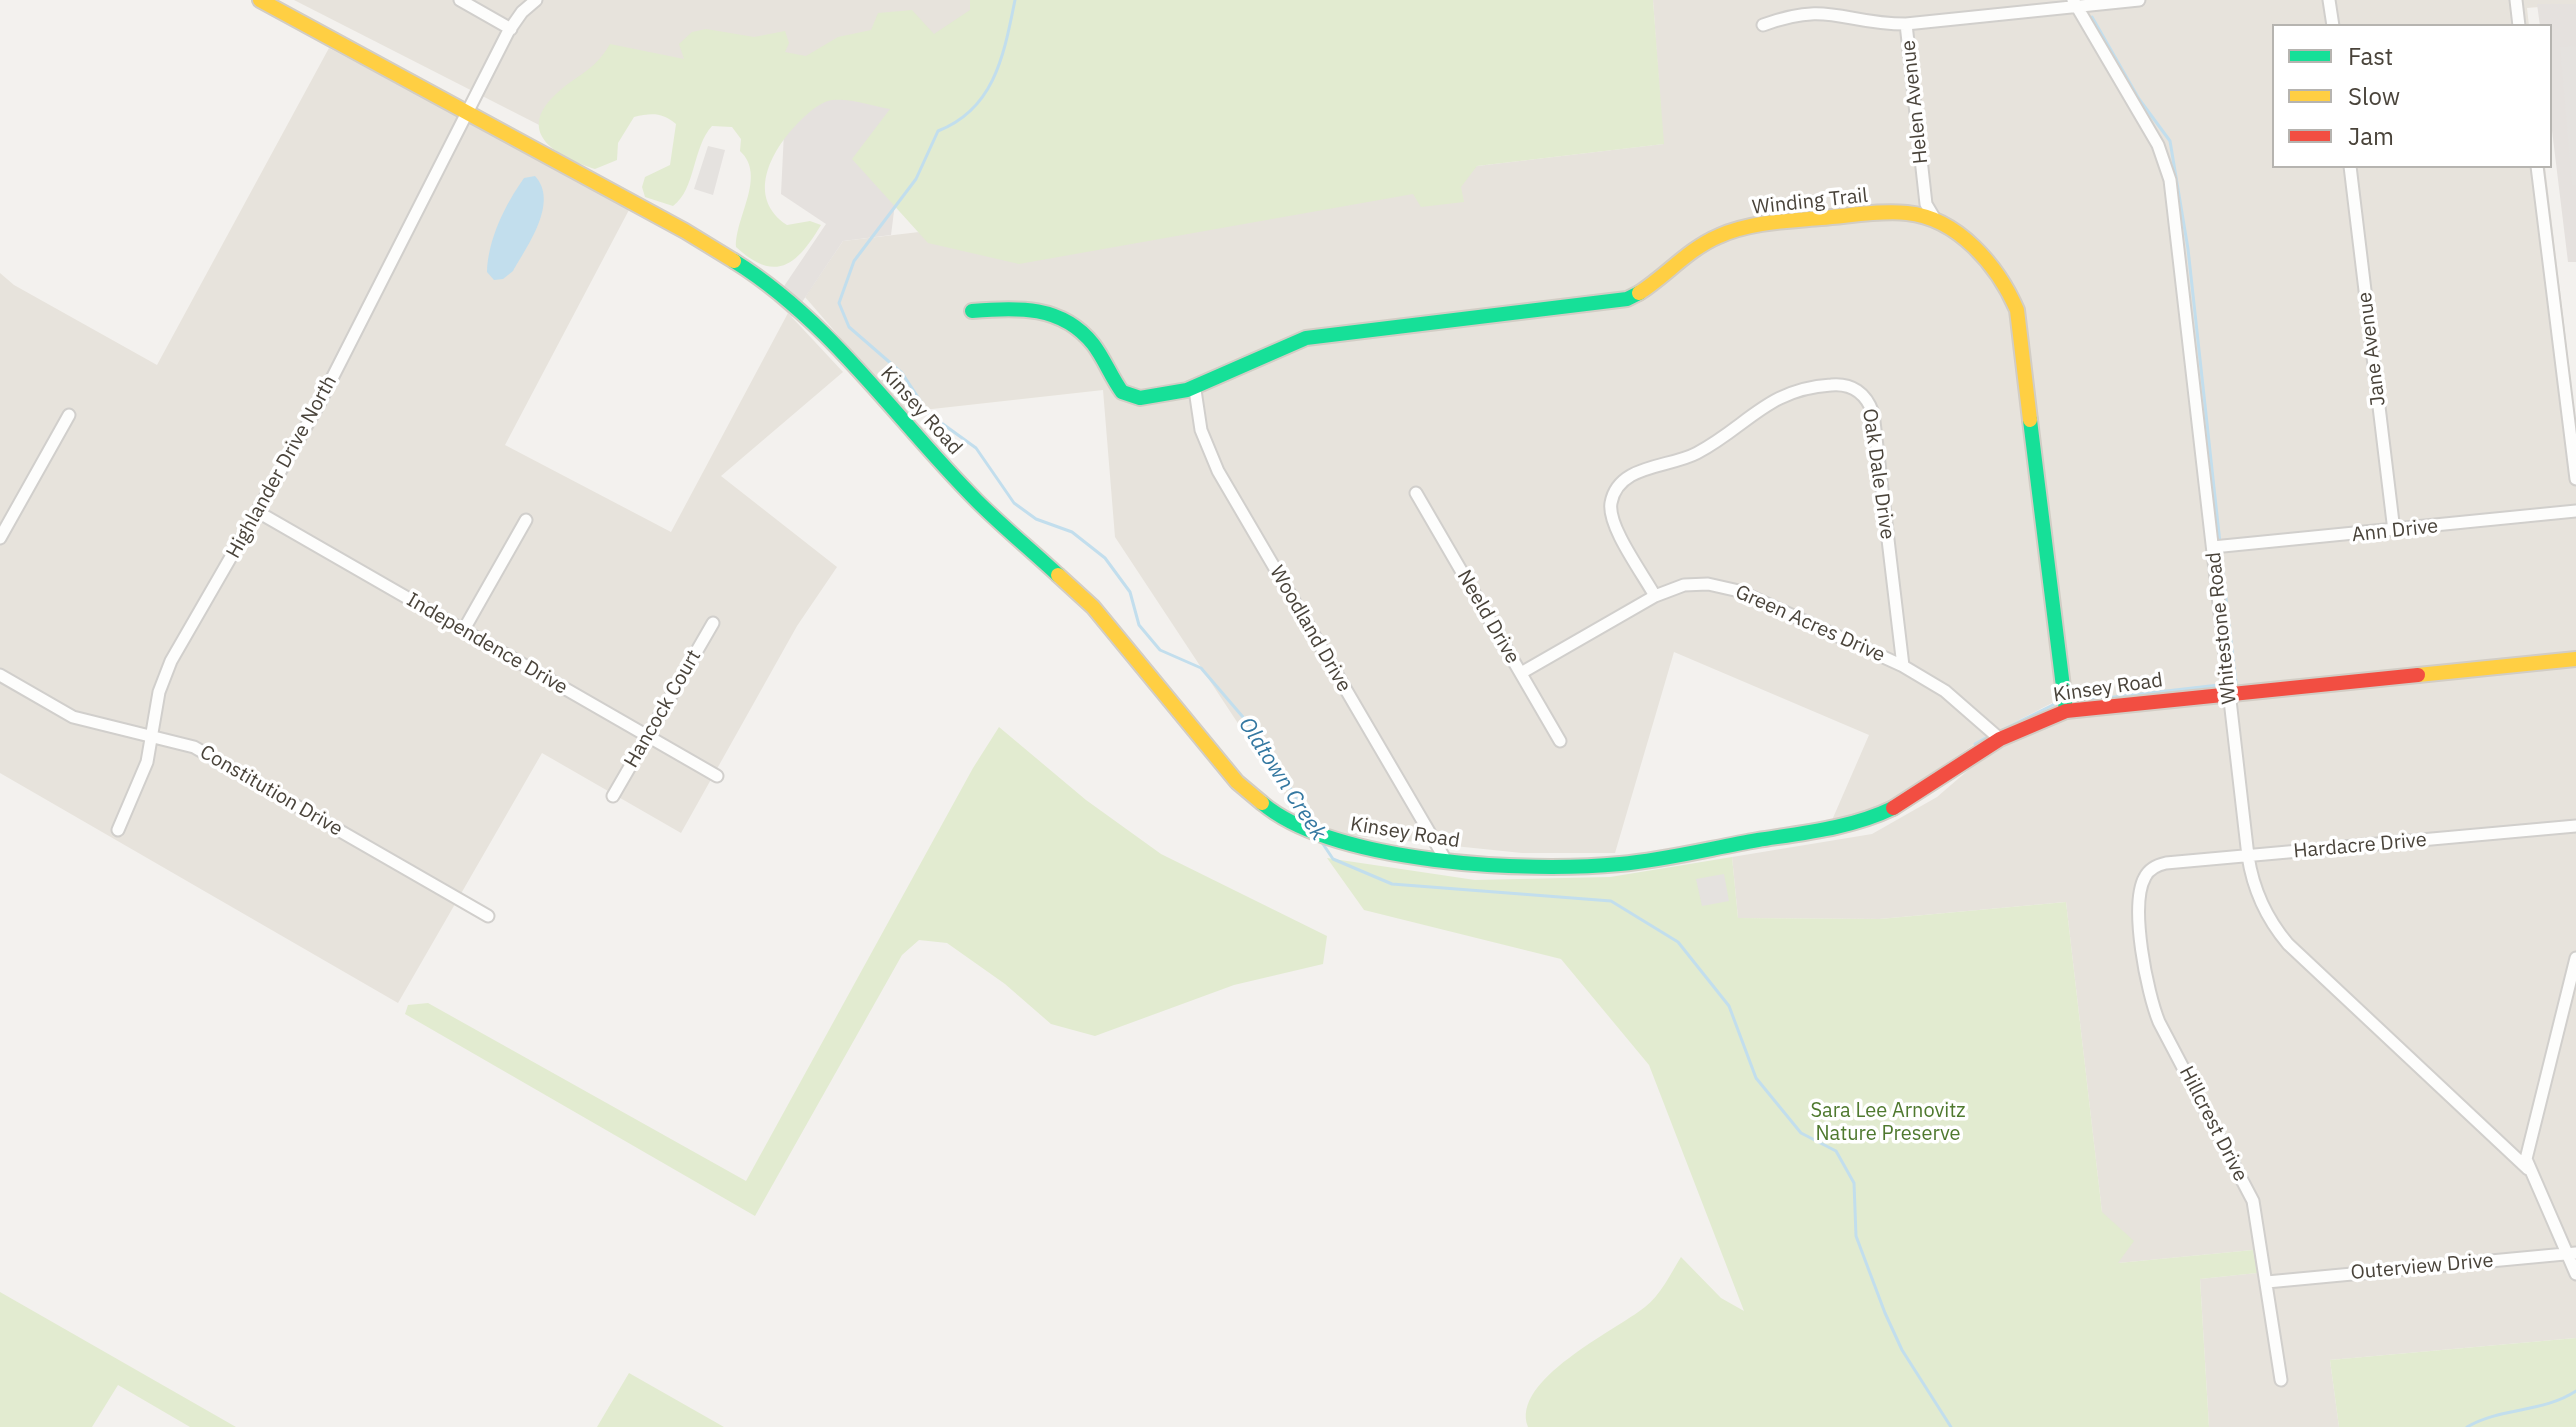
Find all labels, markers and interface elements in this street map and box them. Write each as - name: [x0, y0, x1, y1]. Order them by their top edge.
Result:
- legend: [2272, 24, 2552, 168]
- street label: Helen Avenue: [1897, 39, 1933, 165]
- text: Fast: [2348, 40, 2393, 72]
- text: Slow: [2348, 80, 2400, 112]
- text: Jam: [2348, 120, 2394, 152]
- street label: Winding Trail: [1751, 184, 1869, 220]
- street label: Jane Avenue: [2353, 291, 2391, 407]
- street label: Kinsey Road: [875, 362, 967, 460]
- street label: Highlander Drive North: [222, 371, 342, 563]
- street label: Oak Dale Drive: [1857, 407, 1899, 541]
- street label: Ann Drive: [2351, 515, 2439, 547]
- street label: Whitestone Road: [2202, 551, 2242, 705]
- street label: Woodland Drive: [1264, 562, 1356, 696]
- street label: Neeld Drive: [1452, 566, 1524, 668]
- street label: Green Acres Drive: [1732, 580, 1888, 668]
- street label: Independence Drive: [402, 588, 572, 700]
- street label: Hancock Court: [620, 646, 706, 772]
- street label: Kinsey Road: [2052, 668, 2164, 708]
- water label: Oldtown Creek: [1233, 713, 1331, 845]
- street label: Constitution Drive: [195, 740, 347, 842]
- street label: Kinsey Road: [1349, 813, 1461, 853]
- street label: Hardacre Drive: [2292, 828, 2428, 864]
- street label: Hillcrest Drive: [2174, 1062, 2252, 1186]
- park label: Sara Lee Arnovitz Nature Preserve: [1810, 1099, 1966, 1146]
- street label: Outerview Drive: [2350, 1249, 2494, 1285]

